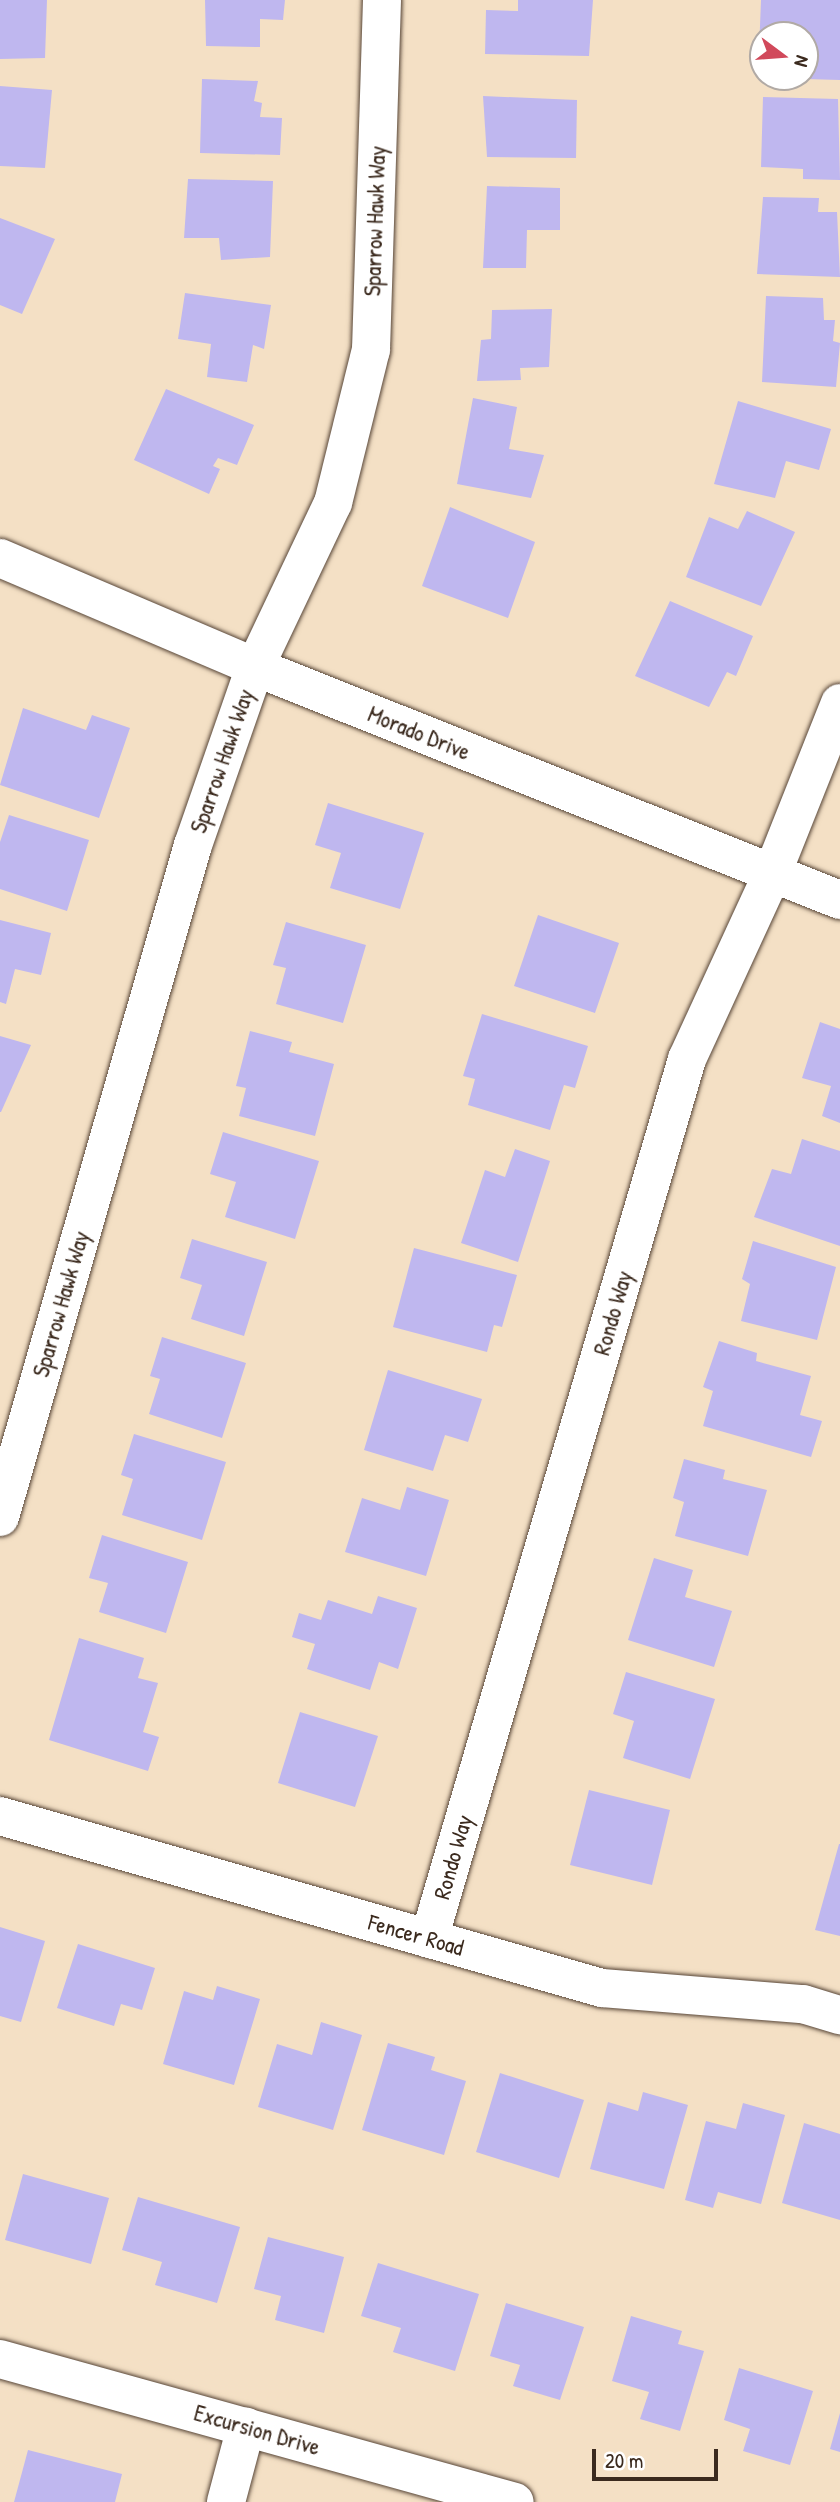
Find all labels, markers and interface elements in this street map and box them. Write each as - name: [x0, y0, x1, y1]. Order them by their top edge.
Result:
- north arrow: [749, 21, 819, 91]
- text: N: [788, 53, 816, 70]
- street label: Sparrow Hawk Way: [359, 145, 391, 297]
- street label: Sparrow Hawk Way: [184, 685, 260, 837]
- street label: Morado Drive: [364, 700, 474, 766]
- street label: Sparrow Hawk Way: [27, 1228, 95, 1380]
- street label: Rondo Way: [588, 1268, 638, 1358]
- street label: Rondo Way: [428, 1812, 478, 1902]
- street label: Fencer Road: [365, 1908, 467, 1962]
- street label: Excursion Drive: [191, 2399, 323, 2461]
- scale bar: [595, 2436, 721, 2480]
- text: 20 m: [605, 2446, 643, 2475]

